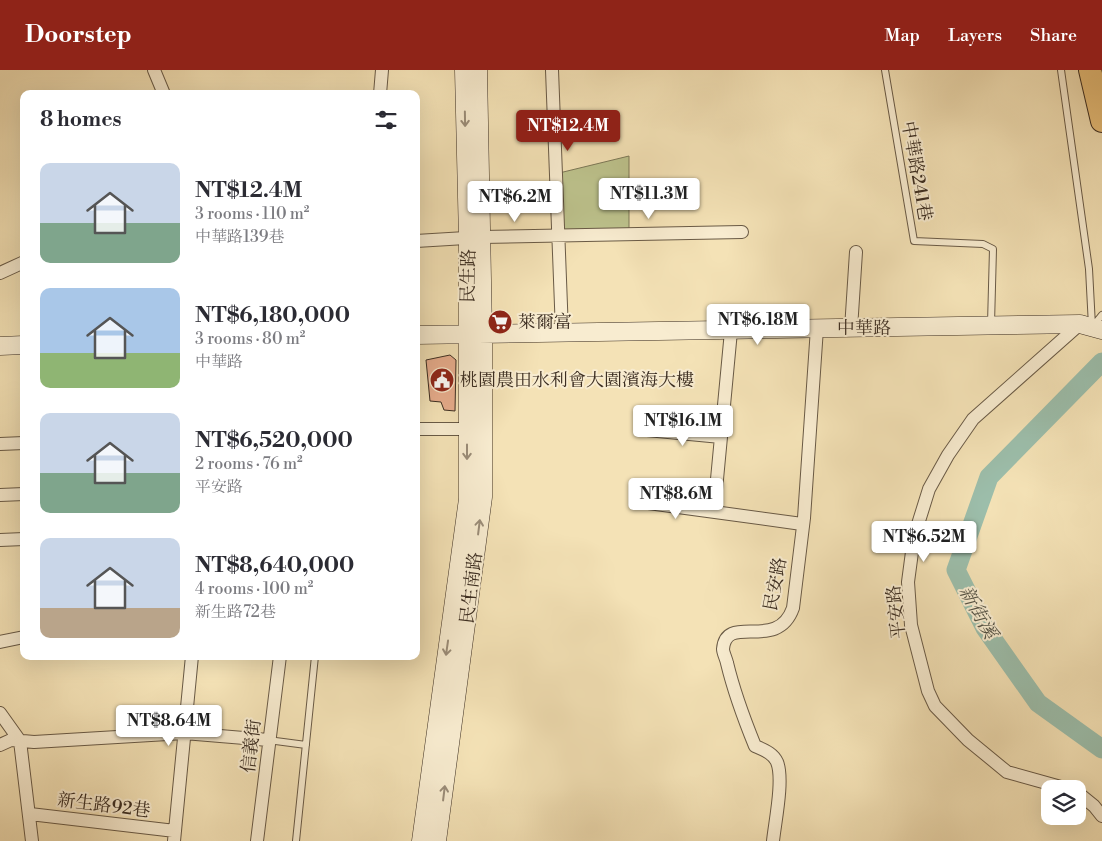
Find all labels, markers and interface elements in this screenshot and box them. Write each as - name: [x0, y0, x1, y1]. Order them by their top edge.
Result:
- text: Doorstep: [25, 20, 132, 50]
- text: Map: [885, 24, 920, 47]
- text: Layers: [948, 24, 1002, 47]
- text: Share: [1030, 24, 1077, 47]
- icon: filters: [372, 106, 400, 134]
- text: 8 homes: [40, 107, 122, 133]
- pin: NT$12.4M: [516, 109, 620, 152]
- one-way arrow: [461, 110, 470, 126]
- text: NT$12.4M: [527, 116, 609, 136]
- street label: 中華路241巷: [896, 119, 937, 223]
- text: NT$12.4M: [195, 178, 302, 204]
- pin: NT$11.3M: [597, 178, 701, 220]
- pin: NT$6.2M: [469, 180, 561, 223]
- icon: home: [80, 183, 140, 243]
- text: NT$11.3M: [610, 184, 688, 204]
- text: NT$6.2M: [478, 187, 552, 207]
- text: 3 rooms · 110 m²: [195, 204, 309, 224]
- text: 中華路139巷: [195, 227, 284, 247]
- street label: 民生路: [457, 249, 480, 303]
- text: NT$6,180,000: [195, 303, 350, 329]
- pin: NT$6.18M: [706, 304, 810, 346]
- icon: home: [80, 308, 140, 368]
- supermarket icon: 萊爾富: [487, 309, 513, 335]
- text: NT$6.18M: [718, 310, 798, 330]
- place label: 萊爾富: [518, 311, 572, 334]
- street label: 中華路: [837, 317, 891, 340]
- text: 3 rooms · 80 m²: [195, 329, 305, 349]
- text: 中華路: [195, 352, 243, 372]
- public building icon: 桃園農田水利會大園濱海大樓: [429, 367, 455, 393]
- place label: 桃園農田水利會大園濱海大樓: [460, 369, 694, 392]
- pin: NT$16.1M: [631, 404, 735, 447]
- text: NT$16.1M: [644, 411, 722, 431]
- text: NT$6,520,000: [195, 428, 353, 454]
- icon: home: [80, 433, 140, 493]
- one-way arrow: [462, 443, 472, 459]
- text: 2 rooms · 76 m²: [195, 454, 303, 474]
- text: 平安路: [195, 477, 243, 497]
- pin: NT$8.6M: [630, 478, 722, 520]
- text: NT$8.6M: [639, 484, 713, 504]
- one-way arrow: [474, 520, 484, 536]
- pin: NT$6.52M: [872, 520, 976, 563]
- text: NT$6.52M: [883, 527, 965, 547]
- street label: 民生南路: [456, 551, 487, 625]
- text: NT$8,640,000: [195, 553, 354, 579]
- street label: 民安路: [759, 555, 792, 613]
- icon: home: [80, 558, 140, 618]
- text: 4 rooms · 100 m²: [195, 579, 313, 599]
- water label: 新街溪: [954, 582, 1003, 645]
- street label: 平安路: [882, 584, 911, 640]
- text: 新生路72巷: [195, 602, 276, 622]
- one-way arrow: [442, 639, 452, 655]
- pin: NT$8.64M: [117, 704, 221, 747]
- text: NT$8.64M: [127, 711, 211, 731]
- street label: 信義街: [237, 718, 266, 774]
- map controls: [1041, 780, 1086, 825]
- button: layers: [1041, 780, 1086, 825]
- one-way arrow: [439, 785, 449, 801]
- street label: 新生路92巷: [56, 788, 152, 823]

